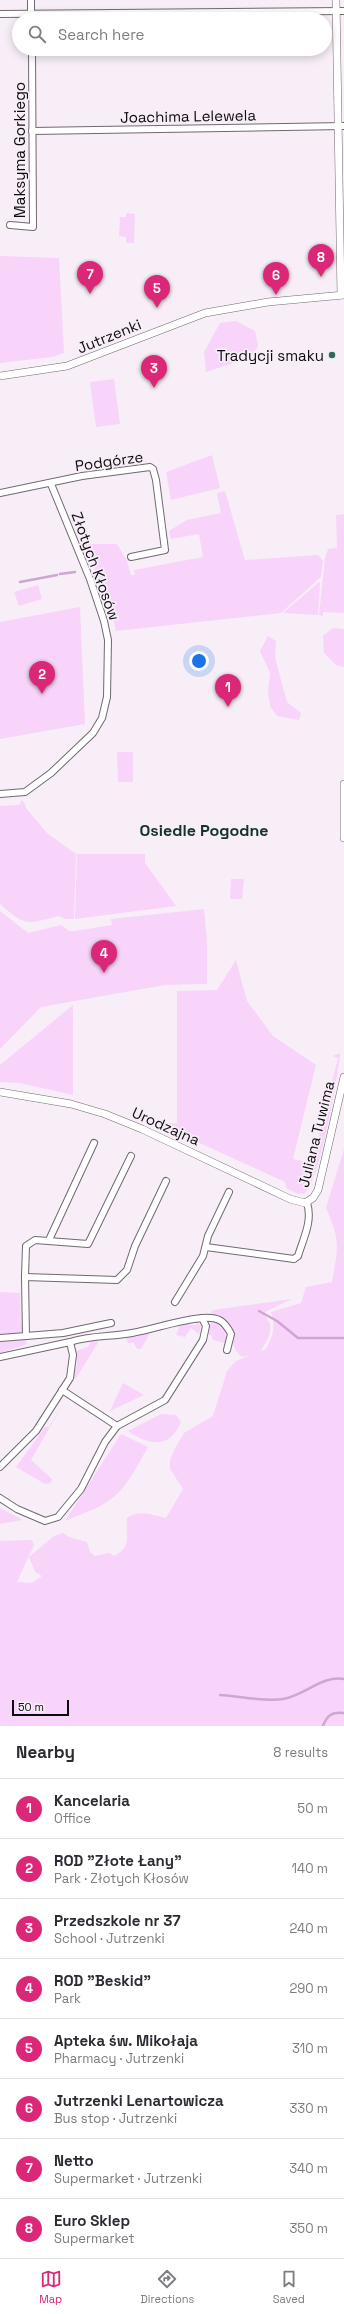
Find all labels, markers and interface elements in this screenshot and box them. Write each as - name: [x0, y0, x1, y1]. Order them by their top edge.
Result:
- search box: [12, 12, 332, 56]
- icon: search: [26, 23, 48, 45]
- text: Search here: [58, 25, 144, 44]
- street label: Maksyma Gorkiego: [10, 82, 29, 218]
- street label: Joachima Lelewela: [120, 105, 256, 127]
- pin: 8: [308, 244, 334, 277]
- pin: 7: [77, 261, 103, 294]
- pin: 6: [263, 262, 289, 295]
- pin: 5: [144, 275, 170, 308]
- street label: Jutrzenki: [74, 315, 144, 357]
- place label: Tradycji smaku: [217, 346, 324, 365]
- marker: Tradycji smaku: [327, 350, 337, 360]
- pin: 3: [141, 355, 167, 388]
- street label: Podgórze: [74, 447, 144, 475]
- street label: Złotych Kłosów: [68, 509, 124, 623]
- your location: [189, 651, 209, 671]
- pin: 2: [29, 661, 55, 694]
- pin: 1: [215, 674, 241, 707]
- district label: Osiedle Pogodne: [139, 820, 269, 841]
- pin: 4: [91, 940, 117, 973]
- street label: Juliana Tuwima: [294, 1078, 338, 1189]
- street label: Urodzajna: [129, 1103, 203, 1150]
- scale bar: [12, 1698, 69, 1717]
- text: 50 m: [18, 1700, 44, 1714]
- text: Nearby: [16, 1741, 75, 1763]
- text: 8 results: [273, 1744, 328, 1761]
- text: Kancelaria: [54, 1791, 130, 1810]
- text: 1: [26, 1800, 32, 1817]
- text: 50 m: [297, 1800, 328, 1817]
- text: Office: [54, 1810, 91, 1827]
- text: ROD "Złote Łany": [54, 1851, 182, 1870]
- text: 2: [25, 1860, 33, 1877]
- text: 140 m: [292, 1860, 328, 1877]
- text: Park · Złotych Kłosów: [54, 1870, 189, 1887]
- text: Przedszkole nr 37: [54, 1911, 181, 1930]
- text: 3: [25, 1920, 33, 1937]
- text: 240 m: [290, 1920, 328, 1937]
- text: School · Jutrzenki: [54, 1930, 165, 1947]
- text: ROD "Beskid": [54, 1971, 151, 1990]
- text: 4: [25, 1980, 33, 1997]
- text: 290 m: [289, 1980, 328, 1997]
- text: Park: [54, 1990, 81, 2007]
- text: Apteka św. Mikołaja: [54, 2031, 198, 2050]
- text: 5: [25, 2040, 33, 2057]
- text: 310 m: [292, 2040, 328, 2057]
- text: Pharmacy · Jutrzenki: [54, 2050, 184, 2067]
- text: Jutrzenki Lenartowicza: [54, 2091, 224, 2110]
- text: 6: [25, 2100, 33, 2117]
- text: 330 m: [289, 2100, 328, 2117]
- text: Bus stop · Jutrzenki: [54, 2110, 177, 2127]
- text: Netto: [54, 2151, 94, 2170]
- text: 7: [25, 2160, 33, 2177]
- text: 340 m: [289, 2160, 328, 2177]
- text: Supermarket · Jutrzenki: [54, 2170, 202, 2187]
- text: Euro Sklep: [54, 2211, 130, 2230]
- text: 8: [25, 2220, 33, 2237]
- text: 350 m: [290, 2220, 328, 2237]
- text: Supermarket: [54, 2230, 135, 2247]
- tab: Map: [39, 2268, 62, 2306]
- tab: Directions: [140, 2268, 194, 2306]
- tab: Saved: [273, 2268, 305, 2306]

